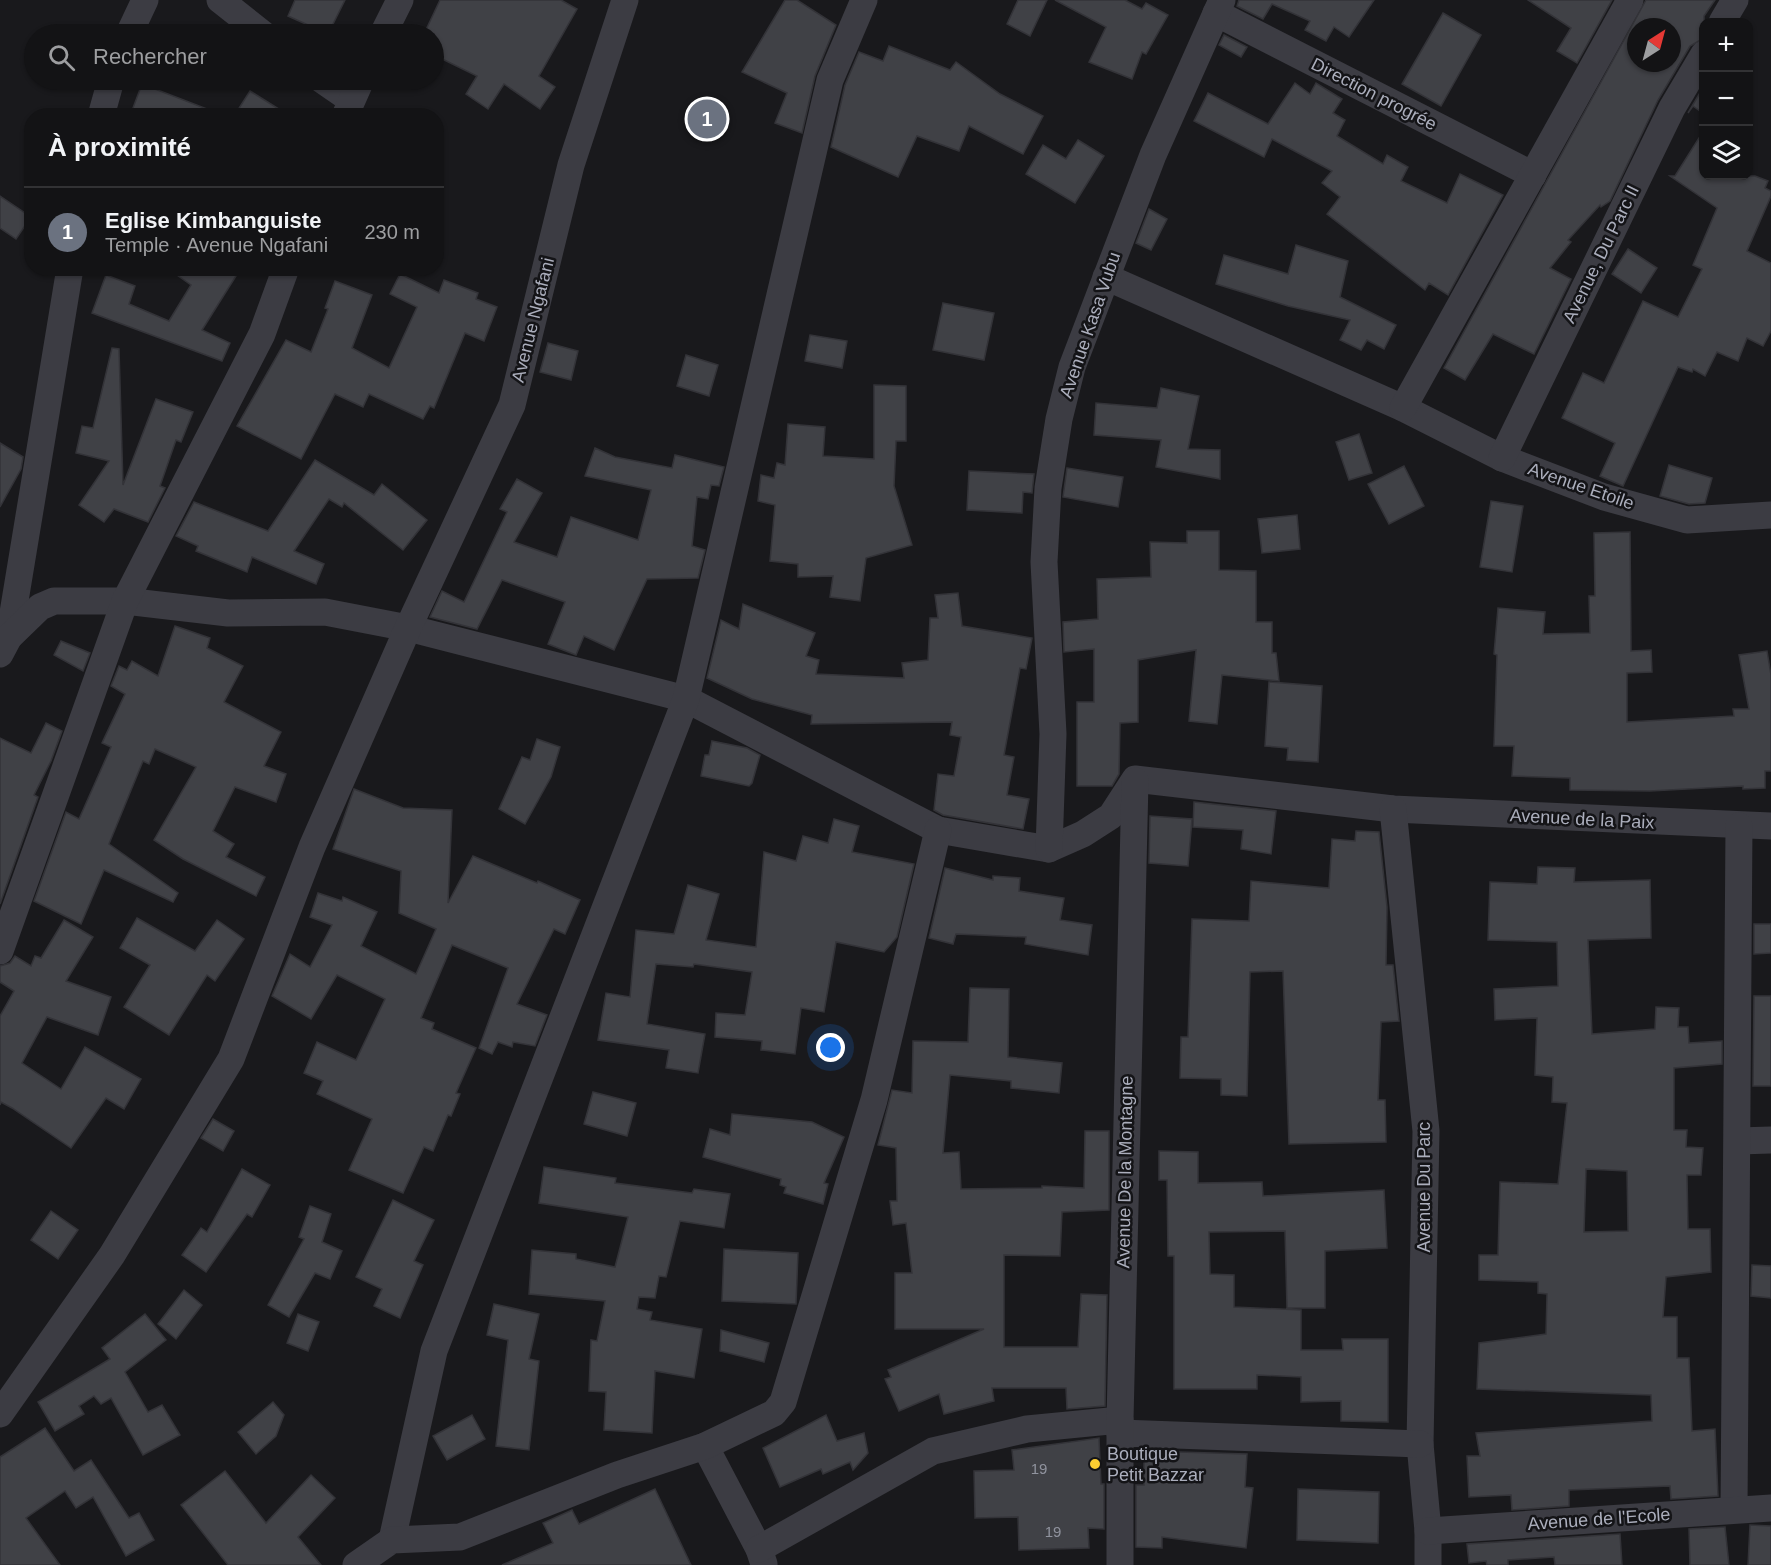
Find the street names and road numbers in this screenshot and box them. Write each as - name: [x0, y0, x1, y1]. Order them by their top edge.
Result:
- street label: Direction progrée: [1308, 54, 1440, 134]
- street label: Avenue, Du Parc II: [1559, 182, 1643, 326]
- street label: Avenue Kasa Vubu: [1056, 249, 1124, 401]
- street label: Avenue Ngafani: [508, 256, 558, 384]
- street label: Avenue Etoile: [1525, 459, 1637, 513]
- street label: Avenue de la Paix: [1509, 805, 1655, 833]
- street label: Avenue De la Montagne: [1113, 1075, 1137, 1269]
- street label: Avenue Du Parc: [1414, 1122, 1434, 1252]
- street label: Avenue de l'Ecole: [1527, 1504, 1671, 1534]

